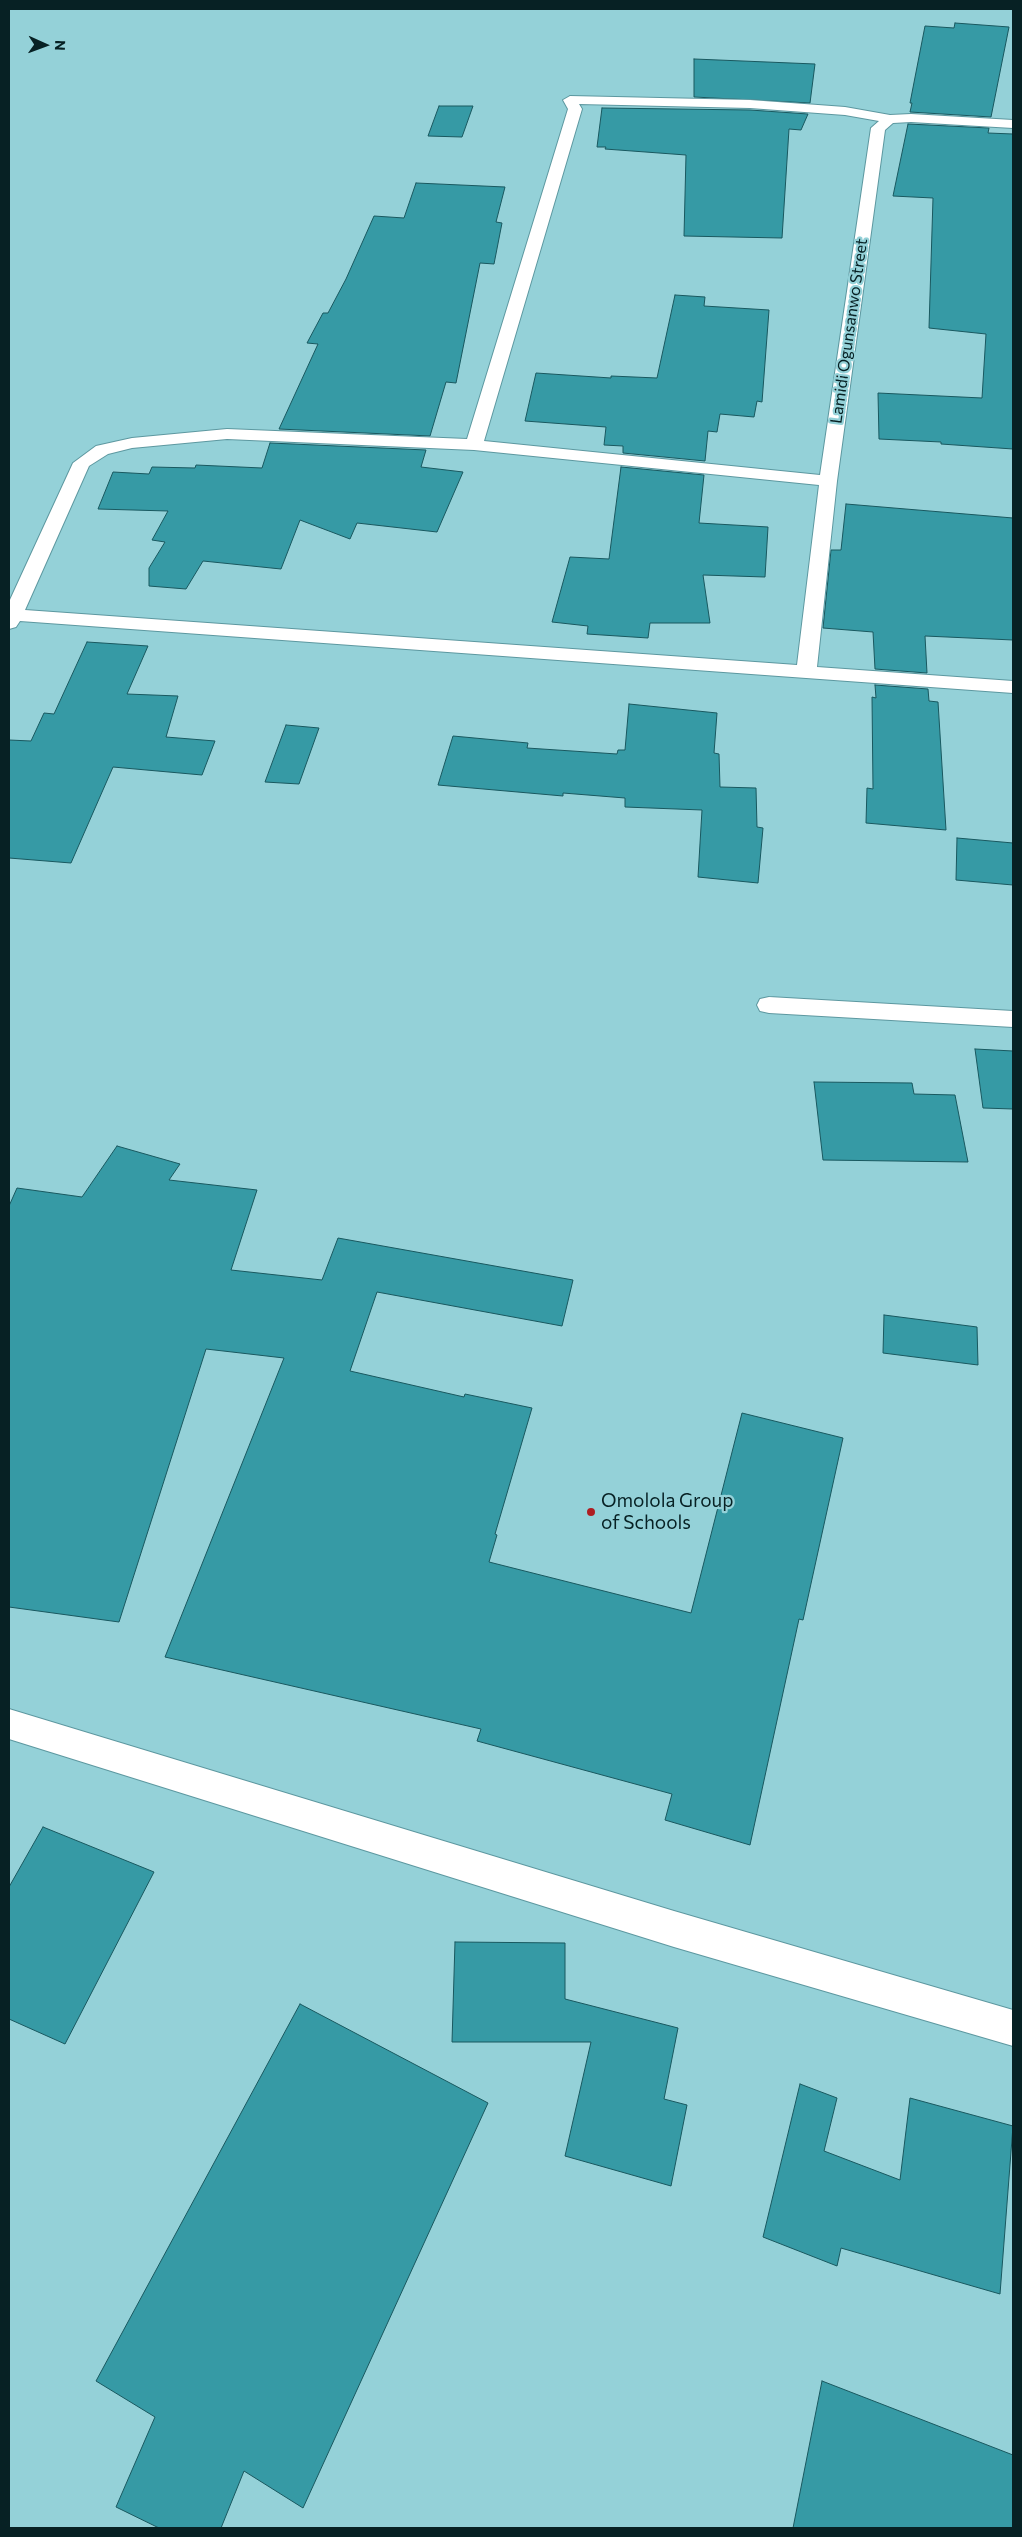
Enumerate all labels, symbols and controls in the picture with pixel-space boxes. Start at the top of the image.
north arrow [20,20,70,70]
text: N [52,40,69,51]
street label: Lamidi Ogunsanwo Street [826,237,872,425]
place label: Omolola Group of Schools [601,1490,733,1534]
marker: Omolola Group of Schools [585,1506,597,1518]

